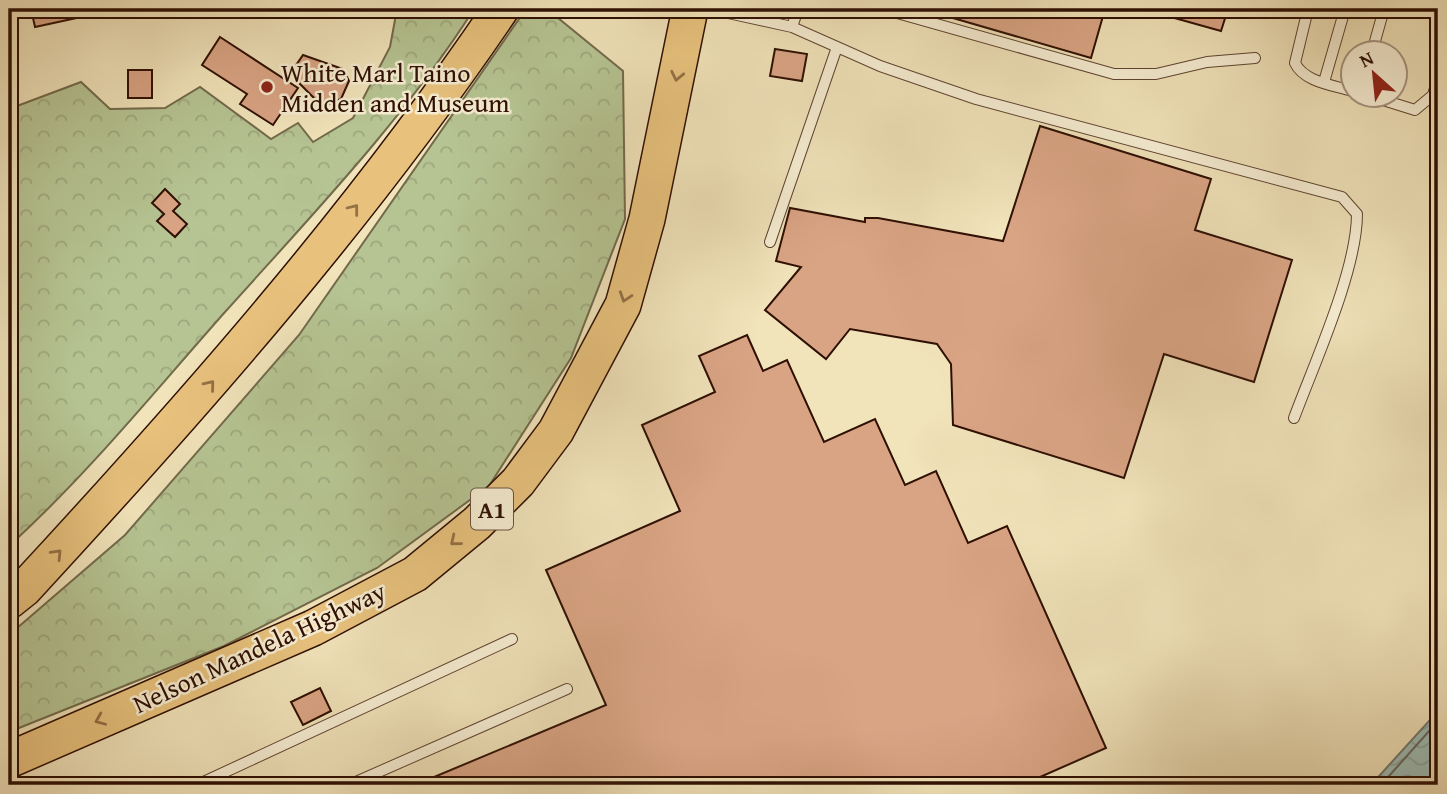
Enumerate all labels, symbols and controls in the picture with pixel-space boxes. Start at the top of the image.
north arrow [1338,38,1408,108]
text: N [1354,43,1379,74]
place label: White Marl Taino Midden and Museum [281,53,510,122]
one-way arrow [670,70,685,82]
marker: White Marl Taino Midden and Museum [259,79,275,95]
one-way arrow [345,204,358,216]
one-way arrow [618,291,633,303]
one-way arrow [202,380,214,393]
road number: A1 [471,488,513,530]
one-way arrow [451,533,464,545]
one-way arrow [49,549,62,562]
street label: Nelson Mandela Highway [126,571,392,723]
one-way arrow [95,712,108,726]

